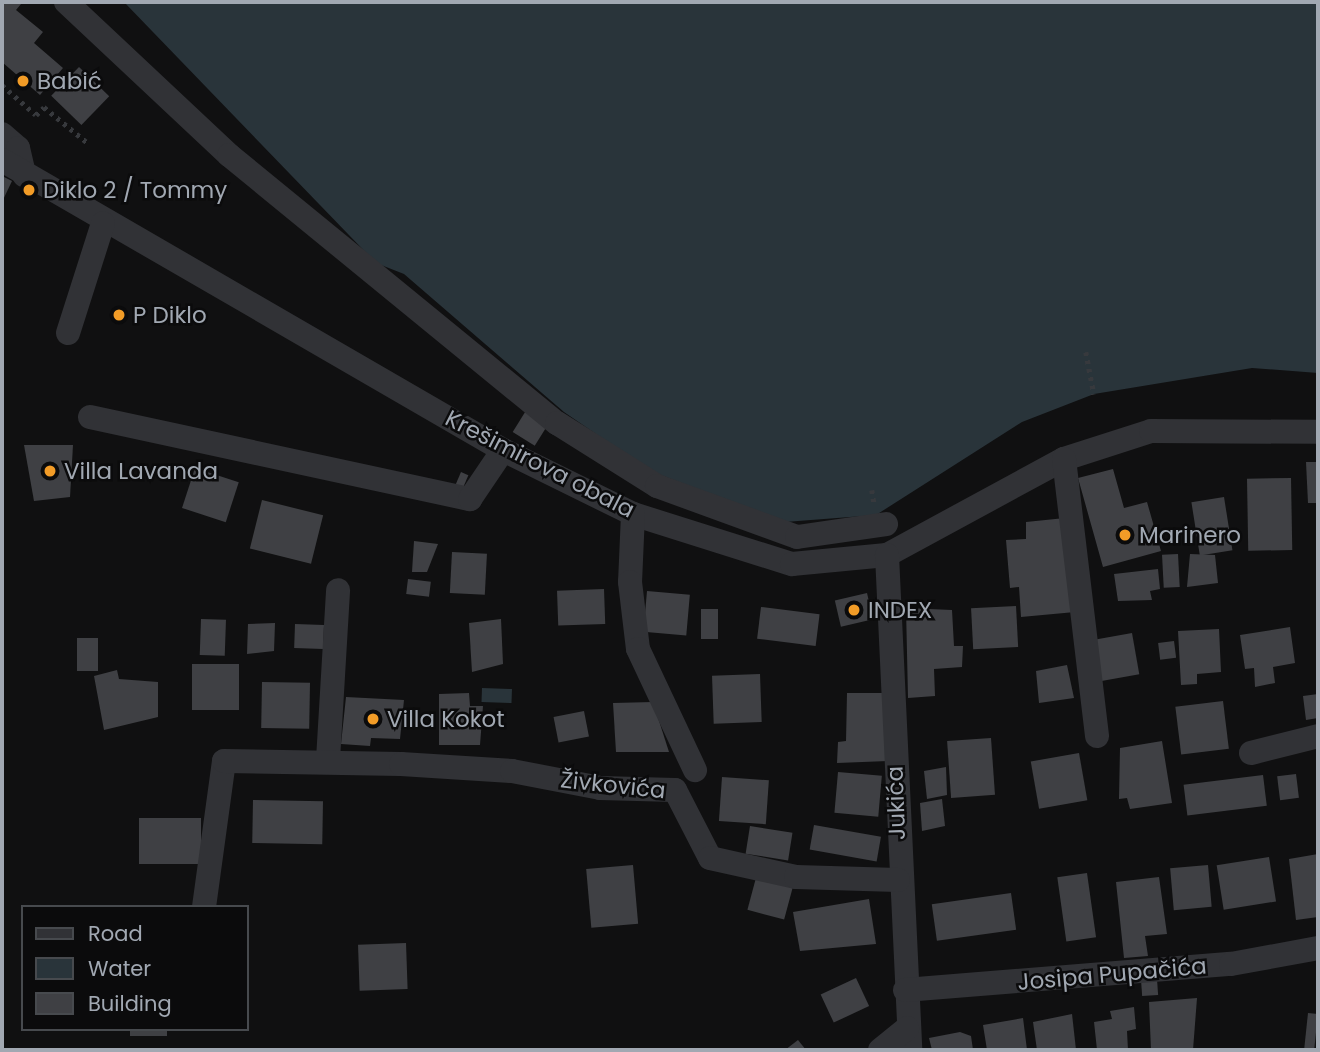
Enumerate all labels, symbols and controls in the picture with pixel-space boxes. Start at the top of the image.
place label: Babić [37,67,102,95]
marker: Babić [15,73,31,89]
place label: Diklo 2 / Tommy [43,176,227,204]
marker: Diklo 2 / Tommy [21,182,37,198]
place label: P Diklo [133,301,207,329]
marker: P Diklo [111,307,127,323]
street label: Krešimirova obala [441,404,639,524]
place label: Villa Lavanda [64,457,218,485]
marker: Villa Lavanda [42,463,58,479]
place label: Marinero [1139,521,1241,549]
marker: Marinero [1117,527,1133,543]
place label: INDEX [868,596,932,624]
marker: INDEX [846,602,862,618]
place label: Villa Kokot [387,705,505,733]
marker: Villa Kokot [365,711,381,727]
street label: Živkovića [559,766,667,804]
street label: Jukića [881,766,911,840]
legend [21,905,248,1031]
text: Road [88,919,143,948]
street label: Josipa Pupačića [1016,952,1208,996]
text: Water [88,954,151,983]
text: Building [88,989,172,1018]

